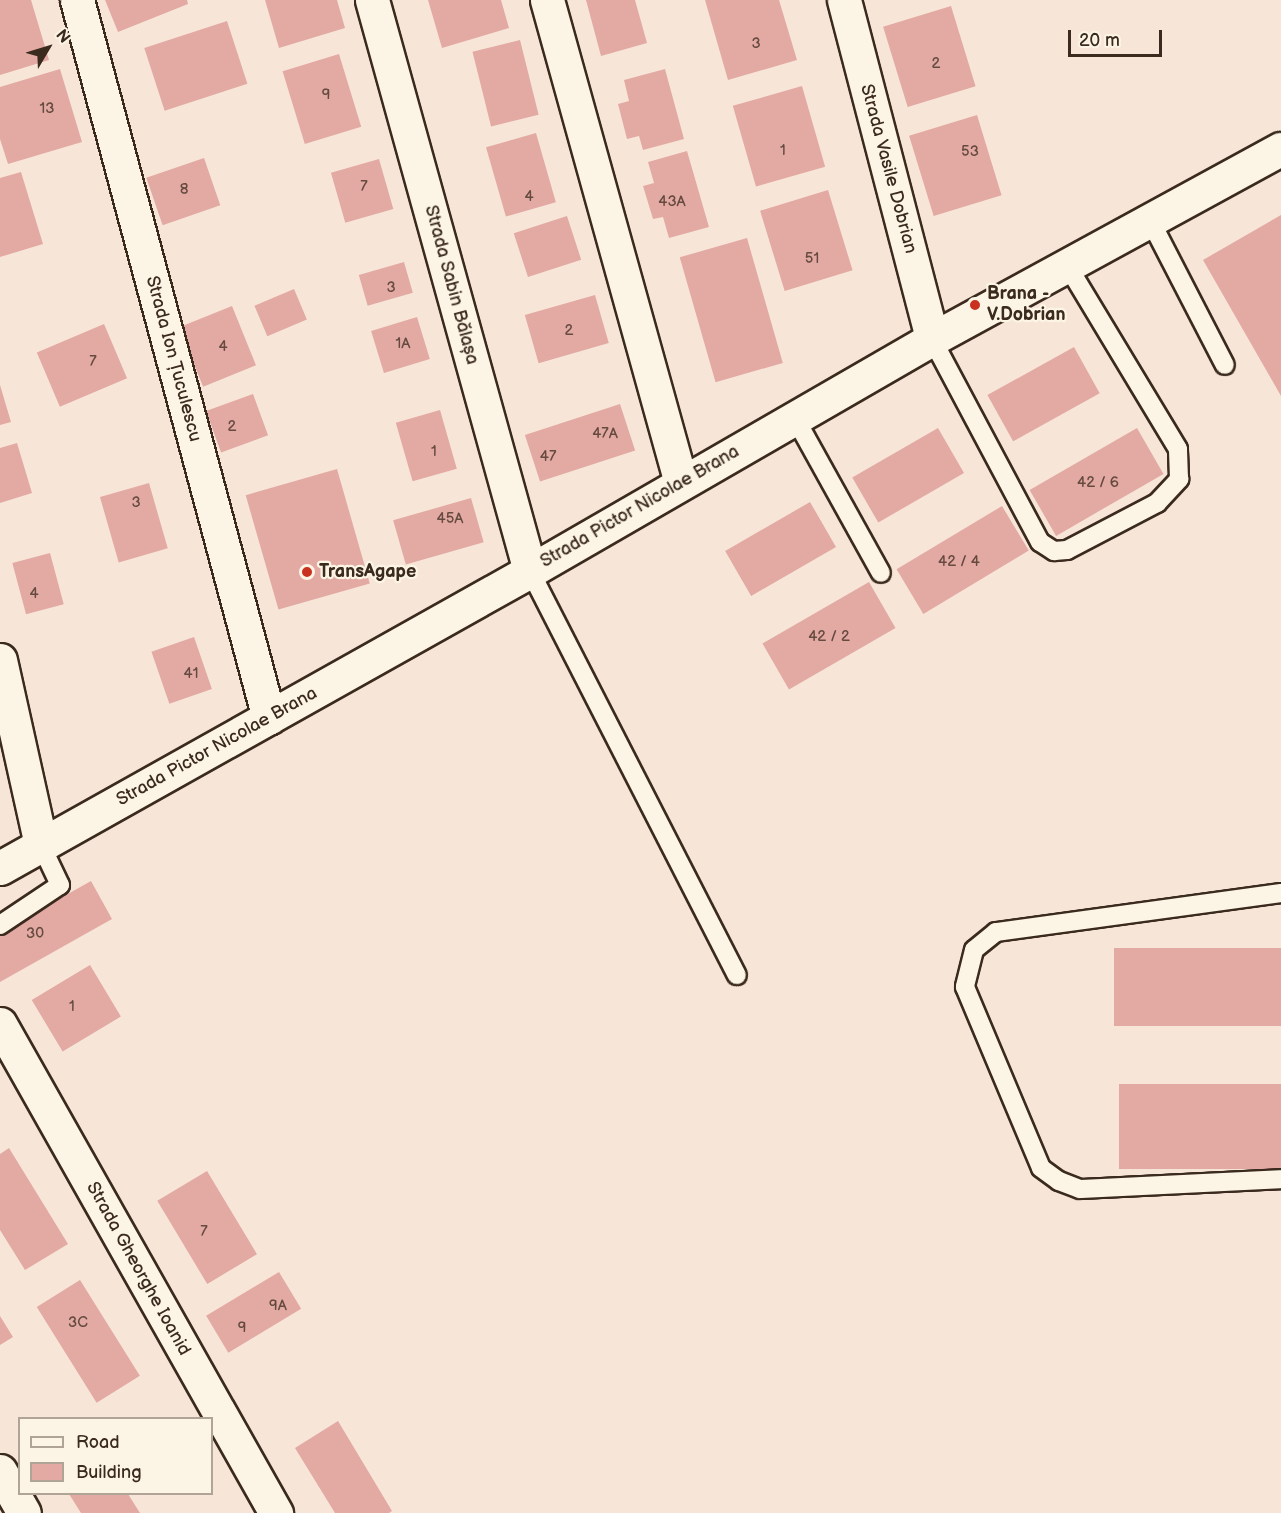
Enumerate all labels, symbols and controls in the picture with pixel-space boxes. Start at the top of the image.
north arrow [18,18,78,78]
scale bar [1071,18,1166,56]
text: N [51,26,74,47]
text: 20 m [1079,30,1120,51]
house number: 3 [751,35,761,53]
house number: 2 [932,55,940,73]
street label: Strada Vasile Dobrian [855,82,921,256]
house number: 9 [322,86,330,104]
house number: 13 [39,100,55,118]
house number: 1 [780,142,786,160]
house number: 53 [961,143,979,161]
house number: 7 [360,178,368,196]
house number: 8 [180,181,188,199]
house number: 4 [524,188,534,206]
house number: 43A [658,193,686,211]
street label: Strada Sabin Bălașa [419,203,483,367]
house number: 51 [805,250,819,268]
street label: Strada Ion Țuculescu [140,274,206,444]
house number: 3 [386,279,396,297]
place label: Brana - V.Dobrian [987,284,1065,326]
marker: Brana - V.Dobrian [968,298,982,312]
house number: 2 [565,322,573,340]
house number: 1A [396,335,410,353]
house number: 4 [218,338,228,356]
house number: 7 [89,353,97,371]
house number: 2 [228,418,236,436]
house number: 47A [592,425,618,443]
street label: Strada Pictor Nicolae Brana [537,441,743,573]
house number: 1 [431,443,437,461]
house number: 47 [540,448,556,466]
house number: 42 / 6 [1077,474,1119,492]
house number: 3 [131,494,141,512]
house number: 45A [437,510,463,528]
house number: 42 / 4 [938,553,980,571]
place label: TransAgape [319,561,416,583]
marker: TransAgape [300,565,314,579]
house number: 4 [29,585,39,603]
house number: 42 / 2 [808,628,850,646]
house number: 41 [184,665,198,683]
street label: Strada Pictor Nicolae Brana [113,683,321,811]
house number: 30 [26,925,44,943]
house number: 1 [69,998,75,1016]
street label: Strada Gheorghe Ioanid [81,1178,195,1360]
house number: 7 [200,1223,208,1241]
house number: 9A [269,1297,287,1315]
house number: 3C [68,1314,88,1332]
house number: 9 [238,1319,246,1337]
legend [18,1417,213,1495]
text: Road [76,1432,120,1453]
text: Building [76,1462,142,1483]

